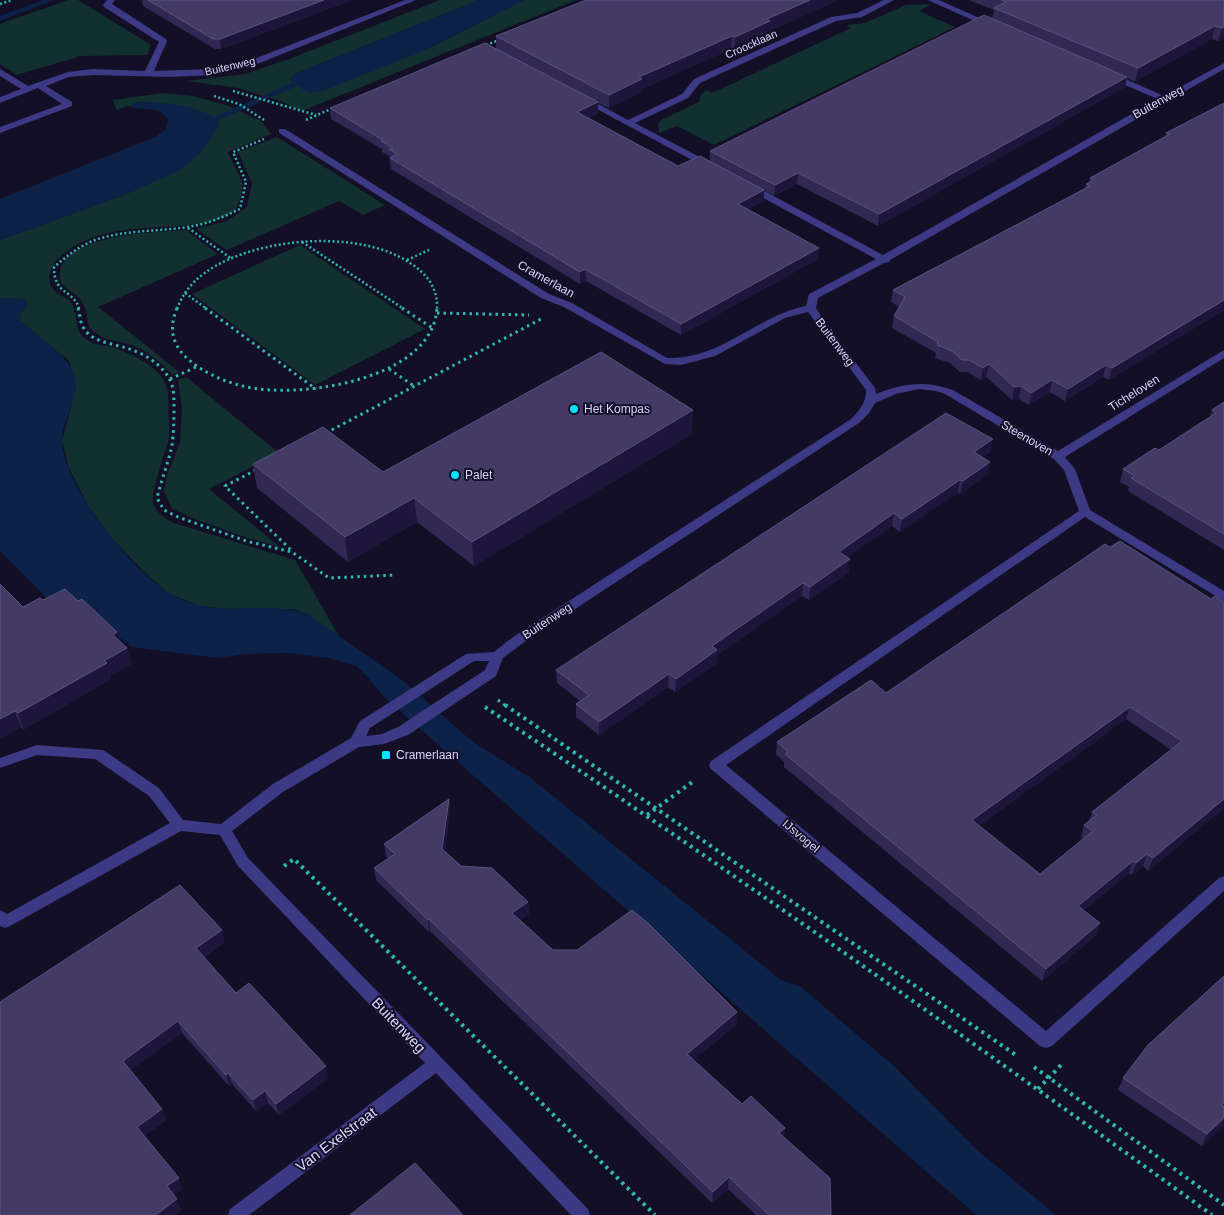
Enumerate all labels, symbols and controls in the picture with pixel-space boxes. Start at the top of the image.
street label: Croocklaan [723,27,779,61]
street label: Buitenweg [204,54,256,78]
street label: Buitenweg [1130,82,1186,122]
street label: Cramerlaan [515,258,577,300]
street label: Buitenweg [813,315,857,369]
street label: Ticheloven [1106,372,1162,414]
place label: Het Kompas [584,402,650,416]
marker: Het Kompas [568,403,580,415]
street label: Steenoven [999,418,1055,458]
place label: Palet [465,468,493,482]
marker: Palet [449,469,461,481]
street label: Buitenweg [520,600,574,642]
place label: Cramerlaan [396,748,459,762]
marker: Cramerlaan [380,749,392,761]
street label: IJsvogel [780,816,822,856]
street label: Buitenweg [369,994,429,1056]
street label: Van Exelstraat [292,1103,380,1175]

